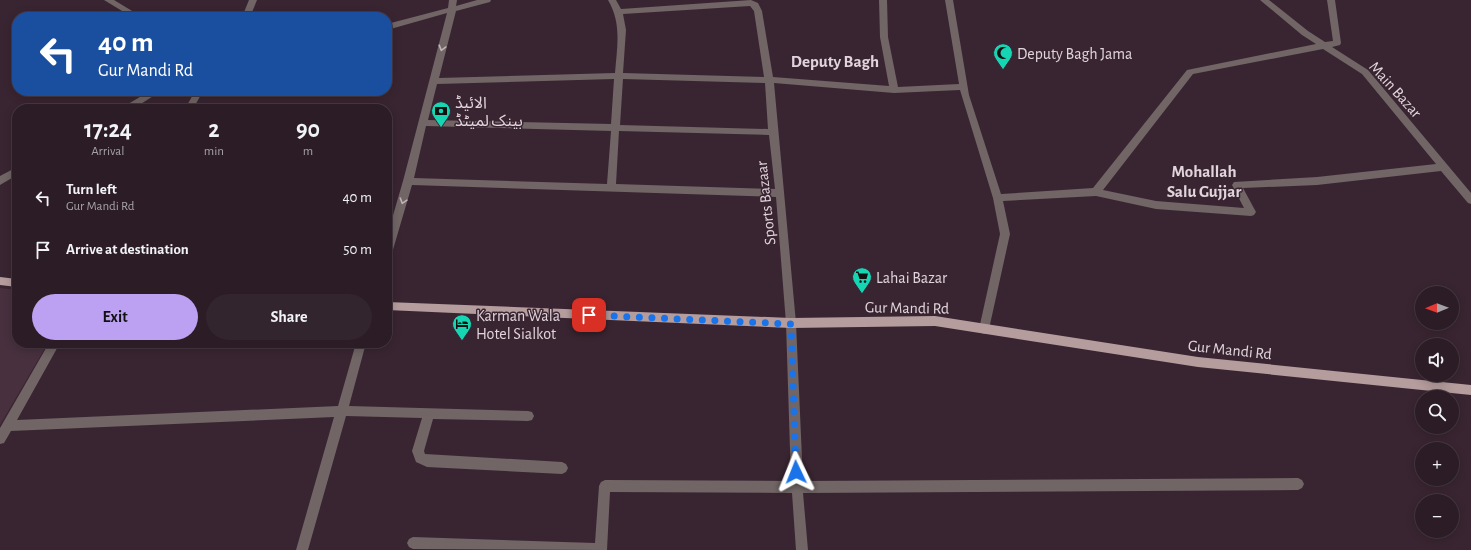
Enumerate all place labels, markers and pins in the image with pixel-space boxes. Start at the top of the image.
mosque icon: Deputy Bagh Jama [992,42,1014,70]
place label: Deputy Bagh Jama [1017,46,1132,63]
place label: الائیڈ بینک لمیٹڈ [455,94,523,129]
bank icon: الائیڈ بینک لمیٹڈ [430,100,452,128]
supermarket icon: Lahai Bazar [851,266,873,294]
place label: Lahai Bazar [876,270,948,286]
pin [572,298,606,332]
place label: Karman Wala Hotel Sialkot [476,308,560,342]
hotel icon: Karman Wala Hotel Sialkot [451,313,473,341]

